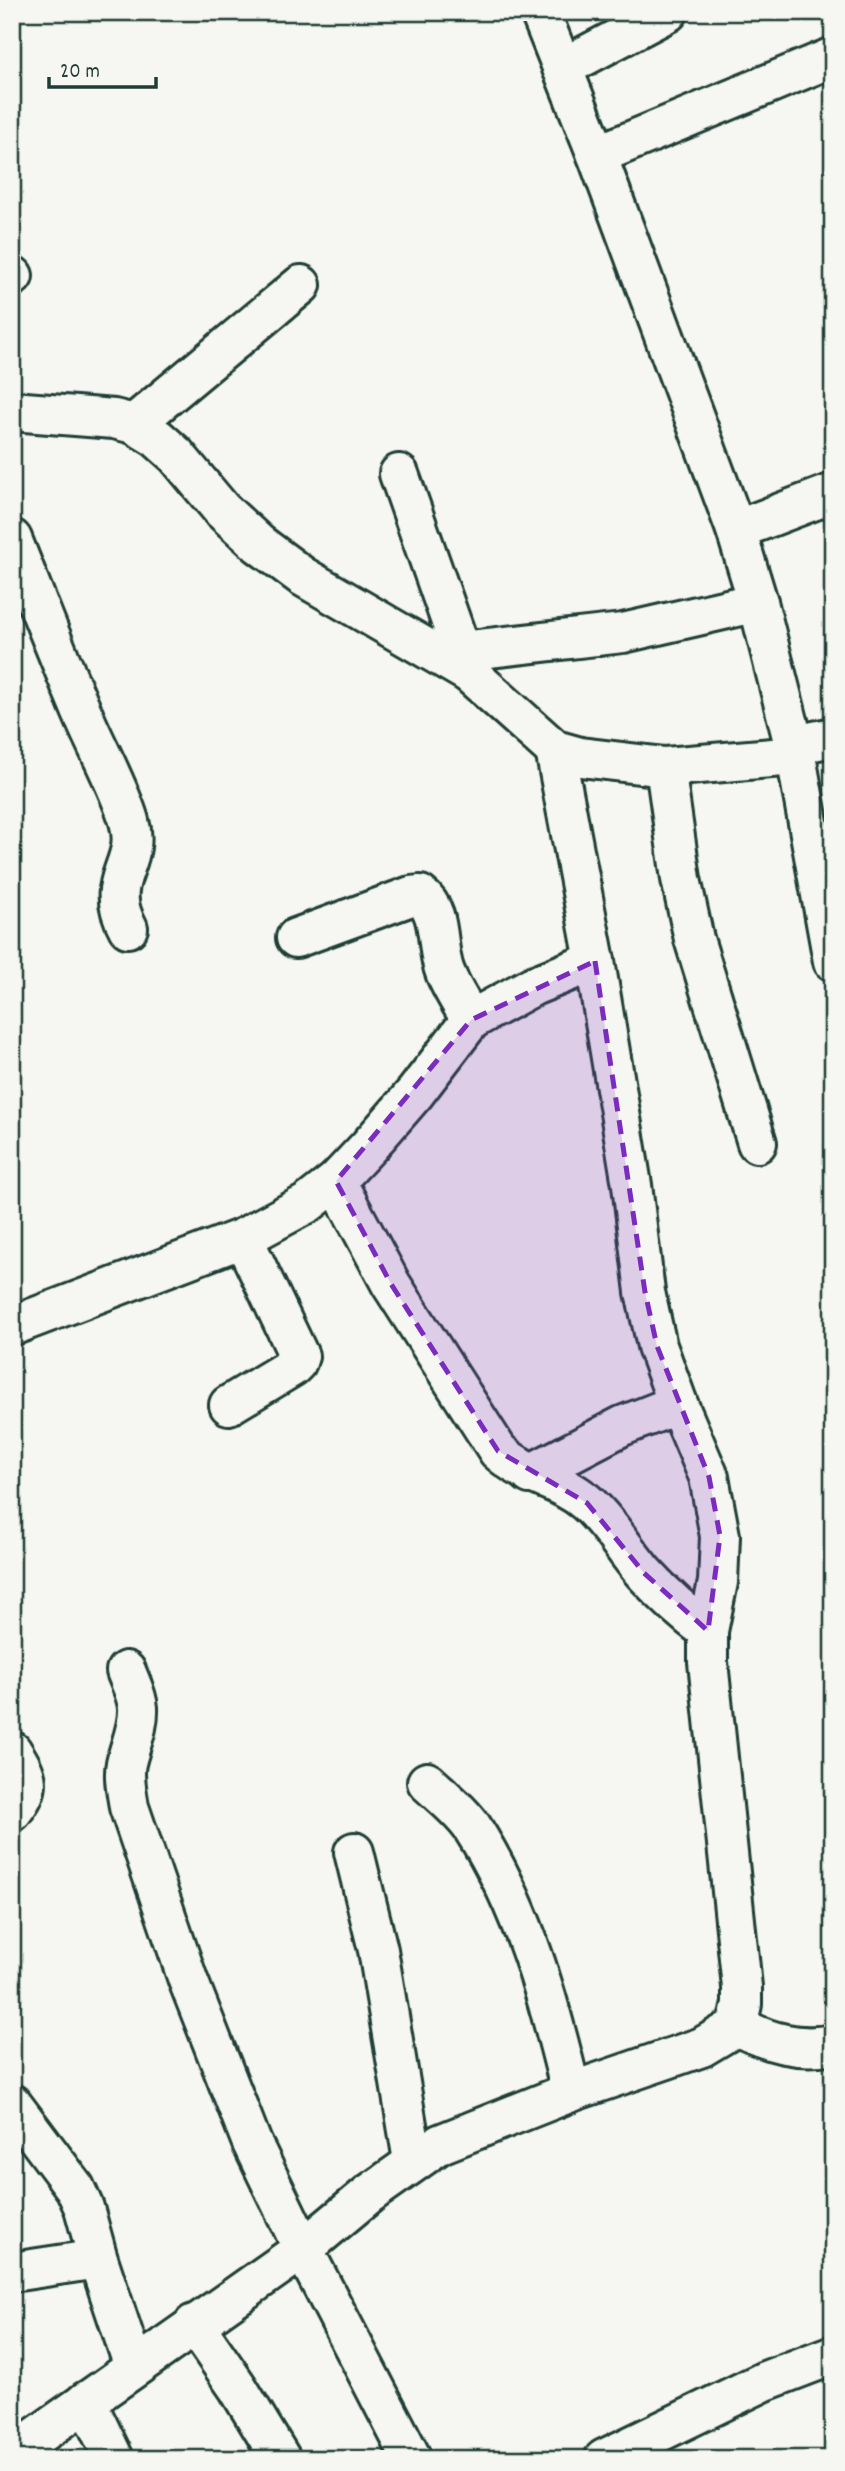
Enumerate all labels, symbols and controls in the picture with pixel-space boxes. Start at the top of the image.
scale bar [49,46,156,90]
text: 20 m [60,58,100,88]

